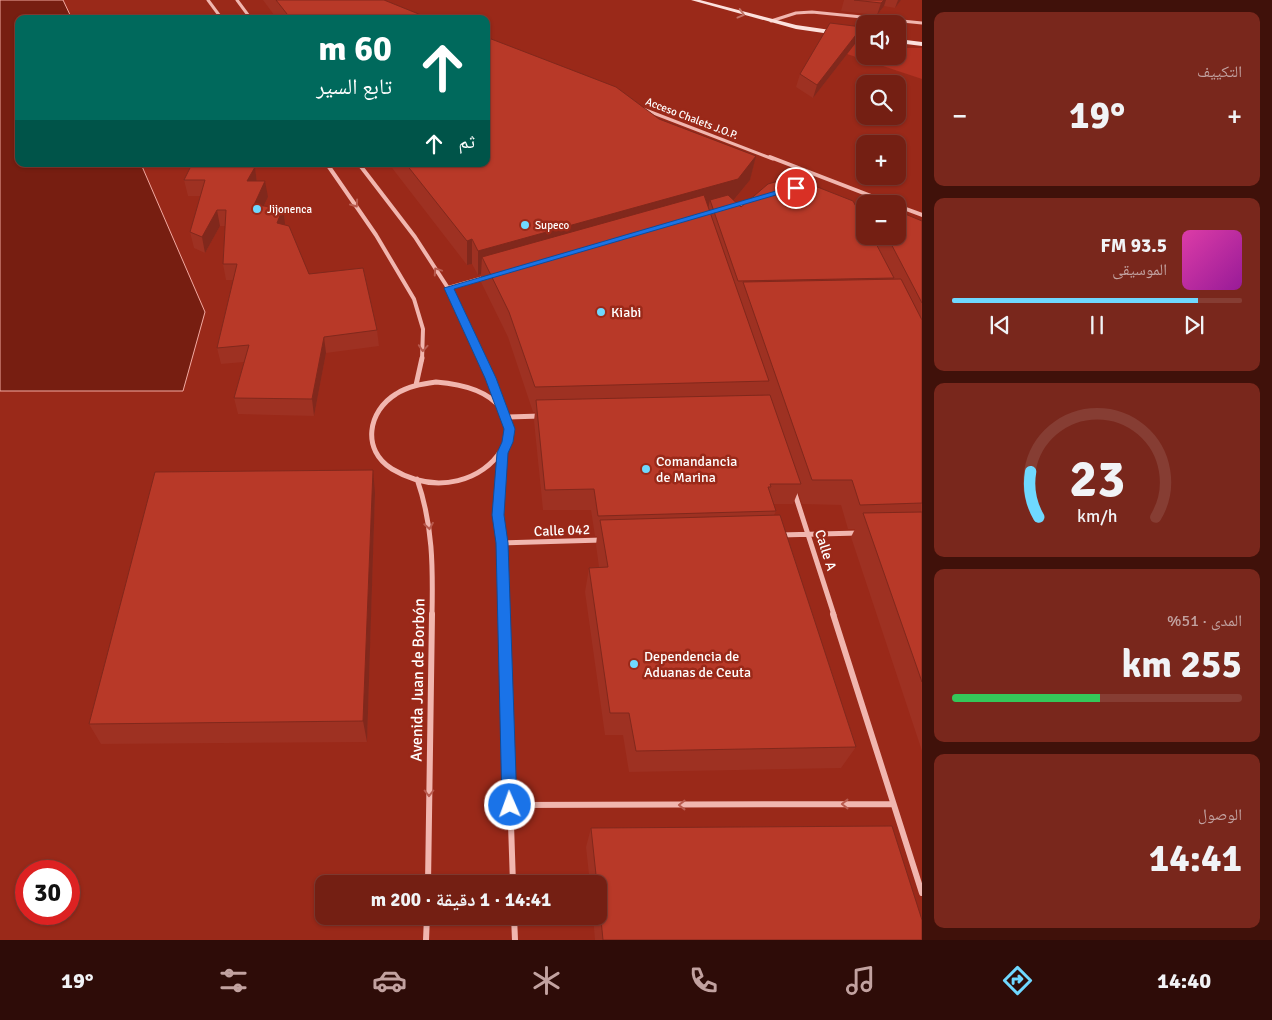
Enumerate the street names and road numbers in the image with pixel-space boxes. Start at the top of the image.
street label: Acceso Chalets J.O.P. [644,95,740,142]
street label: Calle 042 [534,521,590,540]
street label: Calle A [811,528,840,573]
street label: Avenida Juan de Borbón [407,598,429,762]

